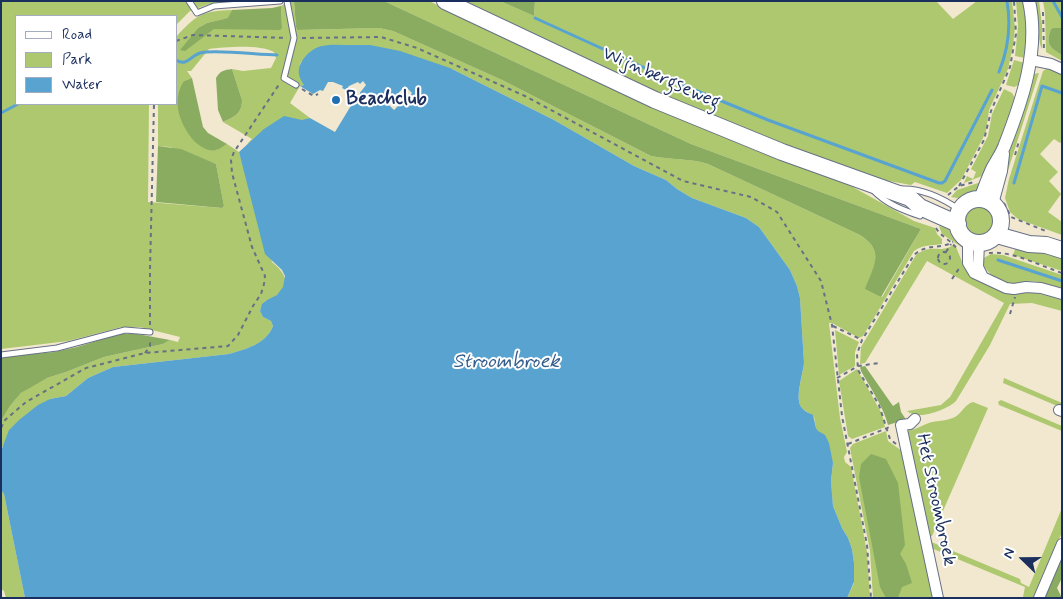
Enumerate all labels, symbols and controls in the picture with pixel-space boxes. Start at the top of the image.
legend [15,15,178,105]
text: Road [62,25,92,45]
street label: Wijnbergseweg [599,43,723,115]
text: Park [62,50,92,70]
text: Water [62,75,102,95]
place label: Beachclub [346,89,427,111]
marker: Beachclub [330,94,342,106]
water label: Stroombroek [453,351,559,375]
street label: Het Stroombroek [910,432,960,568]
north arrow [998,534,1048,584]
text: N [999,546,1019,561]

